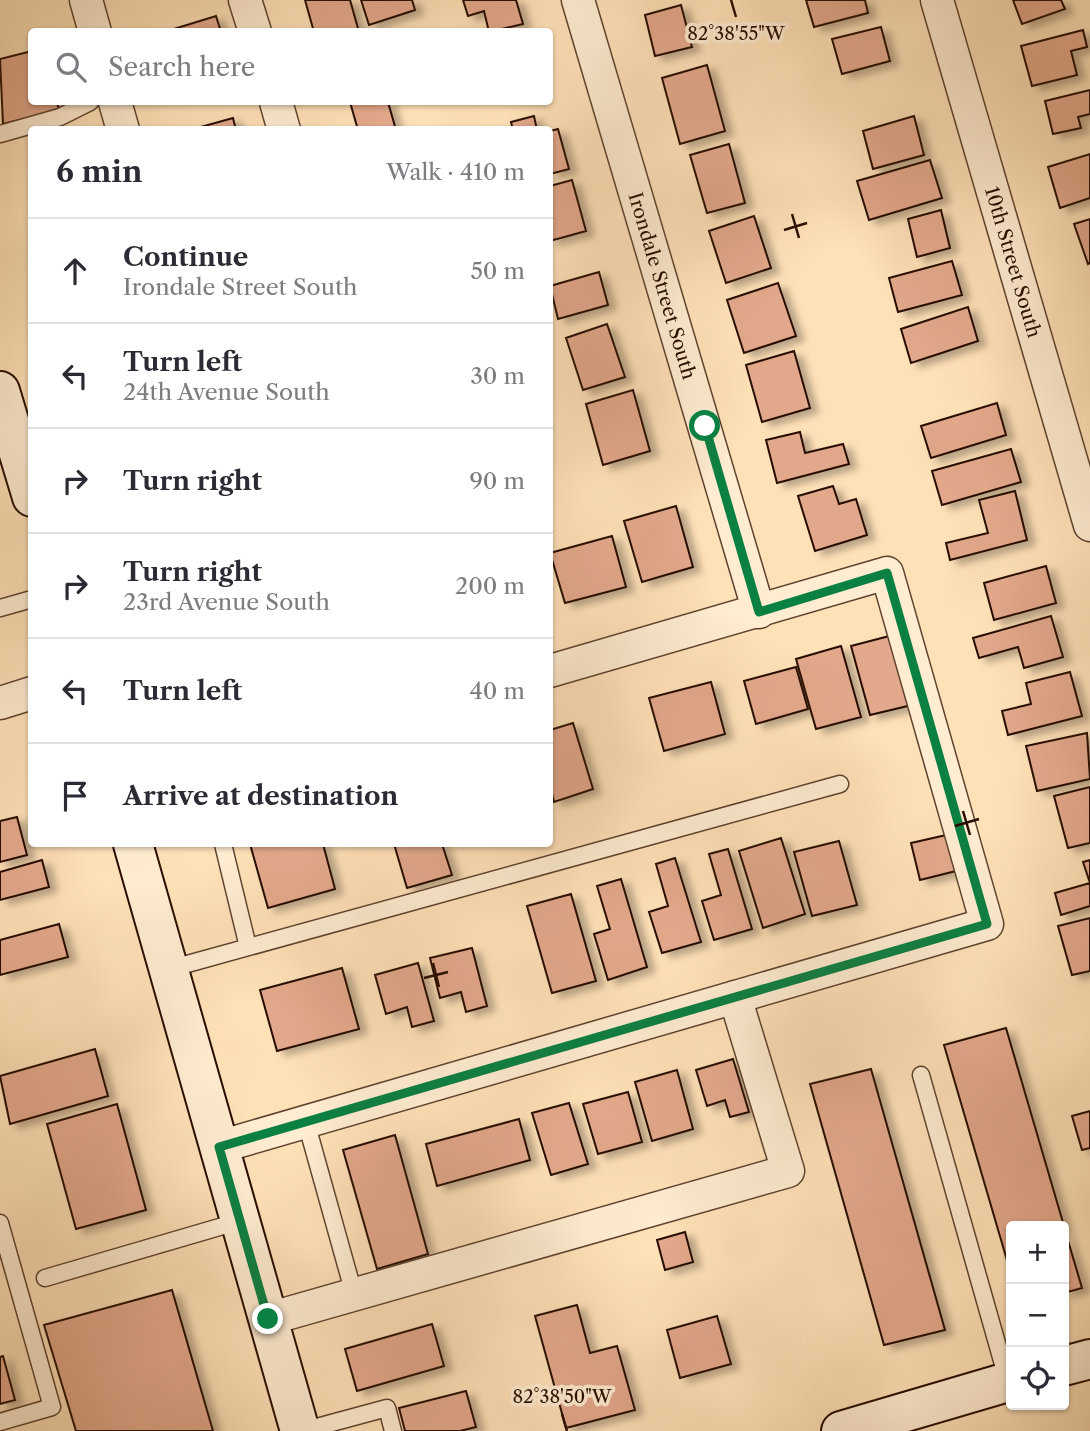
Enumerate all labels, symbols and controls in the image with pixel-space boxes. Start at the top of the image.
text: 82°38'55"W [687,23,786,45]
search box [28,28,553,105]
icon: search [52,48,90,86]
text: Search here [108,51,255,83]
text: 6 min [56,153,143,190]
text: Walk · 410 m [386,158,525,186]
street label: 10th Street South [980,184,1046,340]
street label: Irondale Street South [624,190,701,382]
text: Continue [123,241,248,273]
icon: ahead [56,252,94,290]
text: 50 m [470,257,525,285]
text: Irondale Street South [123,273,357,301]
text: Turn left [123,346,242,378]
icon: left [56,357,94,395]
text: 30 m [470,362,525,390]
text: 24th Avenue South [123,378,330,406]
route start [689,410,720,441]
icon: right [56,462,94,500]
text: Turn right [123,465,262,497]
text: 90 m [469,467,525,495]
text: Turn right [123,556,262,588]
icon: right [56,567,94,605]
text: 200 m [455,572,525,600]
text: 23rd Avenue South [123,588,330,616]
icon: left [56,672,94,710]
text: Turn left [123,675,242,707]
text: 40 m [470,677,525,705]
icon: arrive [56,777,94,815]
text: Arrive at destination [123,780,398,812]
map controls [1006,1221,1069,1410]
button: + [1006,1221,1069,1284]
button: − [1006,1284,1069,1347]
route end [252,1303,283,1334]
button: locate [1006,1347,1069,1410]
text: 82°38'50"W [513,1386,613,1408]

